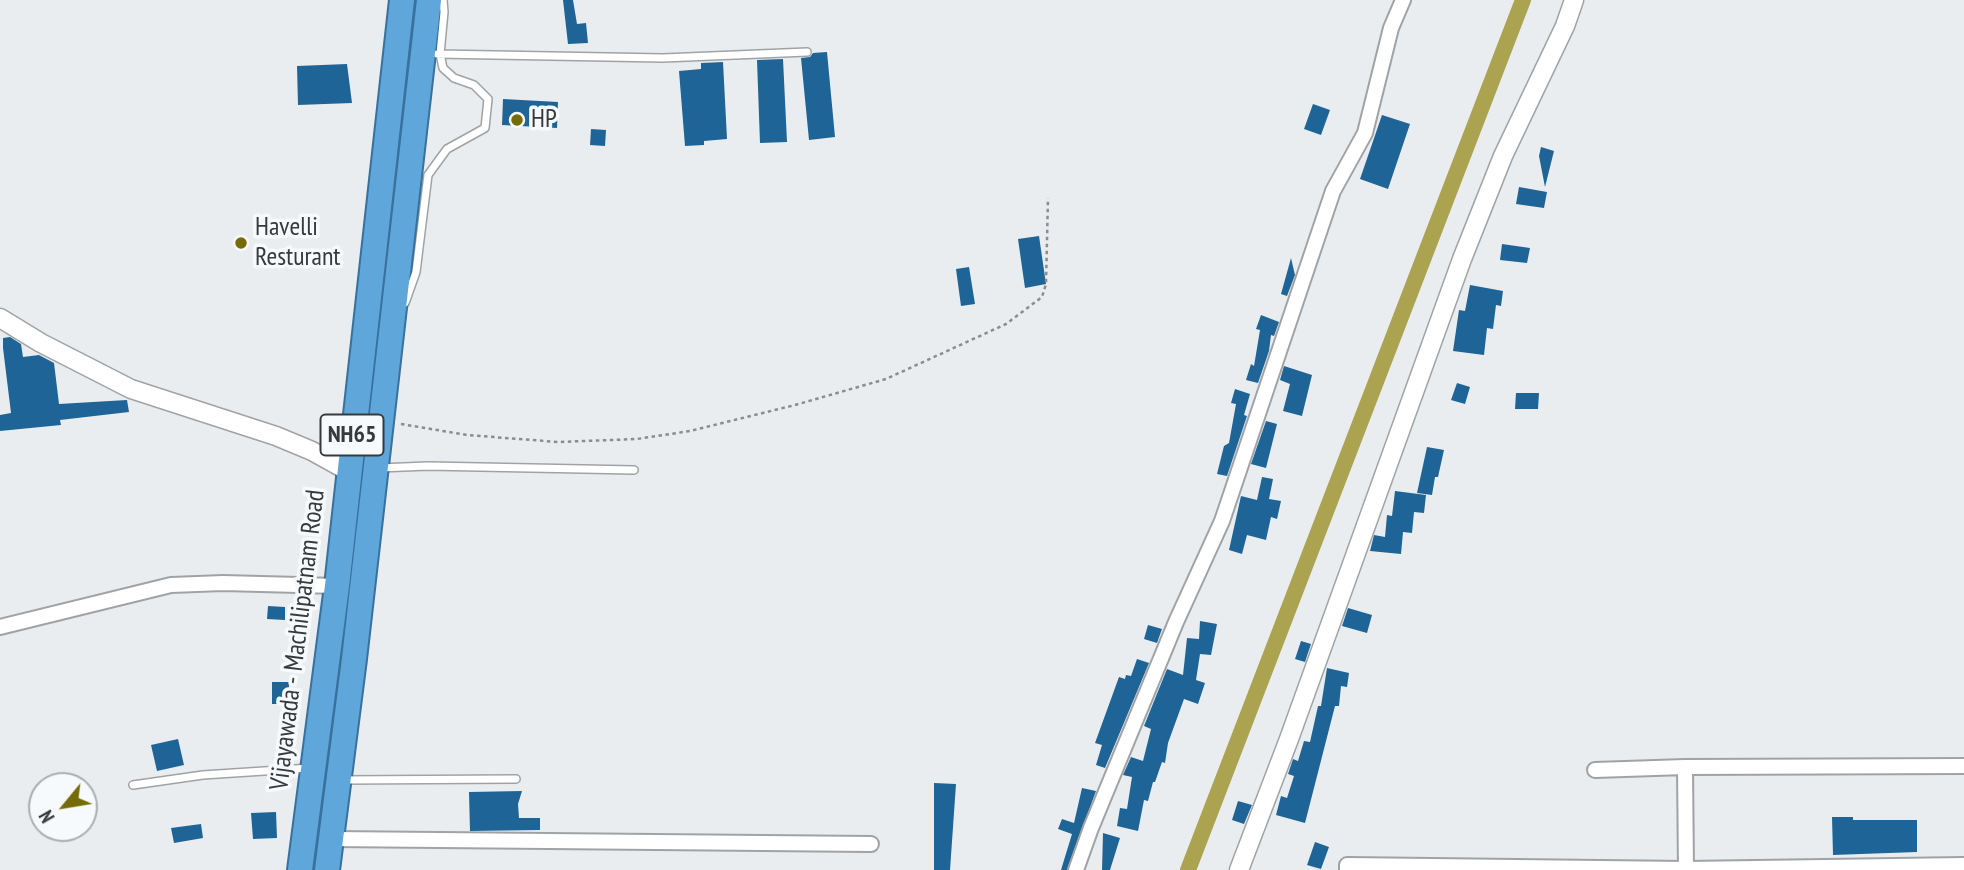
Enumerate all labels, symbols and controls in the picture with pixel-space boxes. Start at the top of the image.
place label: HP [531,104,557,136]
marker: HP [509,112,525,128]
place label: Havelli Resturant [255,212,341,274]
marker: Havelli Resturant [233,235,249,251]
road number: NH65 [320,414,384,456]
street label: Vijayawada - Machilipatnam Road [264,488,332,792]
north arrow [28,772,98,842]
text: N [34,806,60,827]

